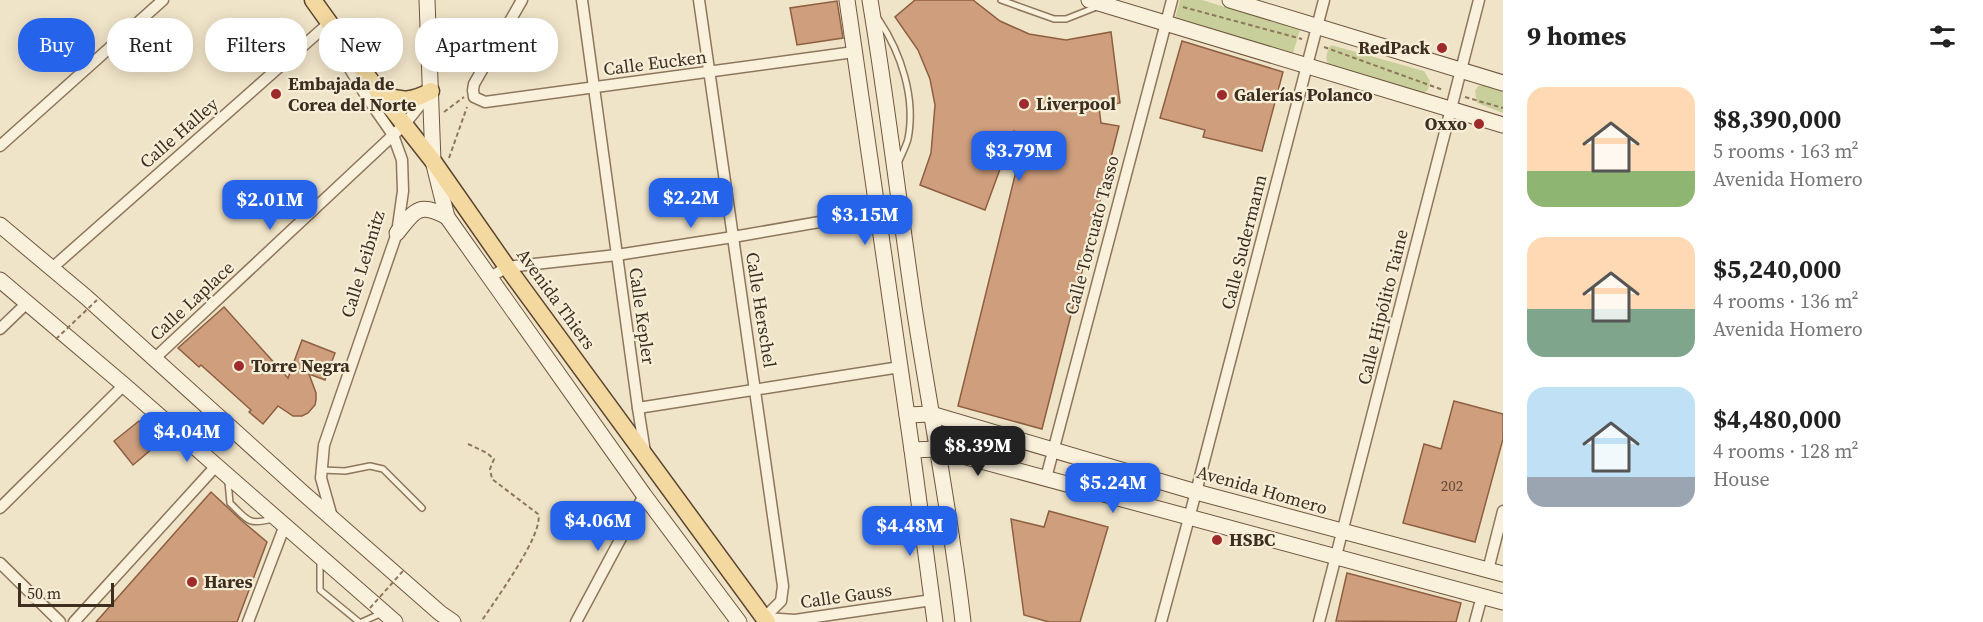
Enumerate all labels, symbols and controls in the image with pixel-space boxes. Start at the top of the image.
chip: Buy [18,18,95,72]
chip: Rent [107,18,193,72]
chip: Filters [205,18,307,72]
chip: New [319,18,403,72]
chip: Apartment [415,18,558,72]
text: 9 homes [1527,18,1626,54]
icon: filters [1926,20,1959,53]
place label: RedPack [1358,35,1430,60]
marker: RedPack [1435,41,1449,55]
street label: Calle Eucken [602,44,708,81]
place label: Embajada de Corea del Norte [288,71,416,117]
place label: Galerías Polanco [1234,82,1373,107]
marker: Embajada de Corea del Norte [269,87,283,101]
marker: Galerías Polanco [1215,88,1229,102]
street label: Calle Halley [134,91,224,174]
place label: Liverpool [1036,91,1116,116]
marker: Liverpool [1017,97,1031,111]
text: $8,390,000 [1713,101,1841,137]
place label: Oxxo [1425,111,1467,136]
icon: home [1575,111,1647,183]
marker: Oxxo [1472,117,1486,131]
pin: $3.79M [970,131,1068,182]
text: $3.79M [985,136,1053,164]
text: 5 rooms · 163 m² [1713,137,1859,165]
street label: Calle Torcuato Tasso [1058,152,1125,317]
text: Avenida Homero [1713,165,1863,193]
street label: Calle Sudermann [1215,172,1272,312]
pin: $2.2M [649,178,733,229]
pin: $2.01M [221,180,319,231]
text: $2.2M [663,183,719,211]
text: $2.01M [236,185,304,213]
pin: $3.15M [816,195,914,246]
text: $3.15M [831,200,899,228]
street label: Calle Leibnitz [334,207,391,320]
street label: Calle Hipólito Taine [1351,227,1414,387]
street label: Avenida Thiers [511,243,602,355]
street label: Calle Herschel [740,250,783,369]
text: $5,240,000 [1713,251,1841,287]
street label: Calle Laplace [144,255,239,346]
icon: home [1575,261,1647,333]
street label: Calle Kepler [623,266,662,366]
text: 4 rooms · 136 m² [1713,287,1859,315]
text: Avenida Homero [1713,315,1863,343]
place label: Torre Negra [251,353,350,378]
marker: Torre Negra [232,359,246,373]
text: $4,480,000 [1713,401,1841,437]
icon: home [1575,411,1647,483]
pin: $4.04M [138,412,236,463]
text: $4.04M [153,417,221,445]
pin: $8.39M [929,426,1027,477]
text: $8.39M [944,431,1012,459]
text: 4 rooms · 128 m² [1713,437,1859,465]
street label: Avenida Homero [1194,459,1331,520]
pin: $5.24M [1064,463,1162,514]
text: House [1713,465,1770,493]
text: $5.24M [1079,468,1147,496]
house number: 202 [1441,475,1463,496]
pin: $4.06M [549,501,647,552]
text: $4.06M [564,506,632,534]
pin: $4.48M [861,506,959,557]
text: $4.48M [876,511,944,539]
place label: HSBC [1229,527,1275,552]
marker: HSBC [1210,533,1224,547]
place label: Hares [204,569,253,594]
marker: Hares [185,575,199,589]
street label: Calle Gauss [799,577,893,614]
scale bar [18,580,114,608]
text: 50 m [27,582,61,604]

